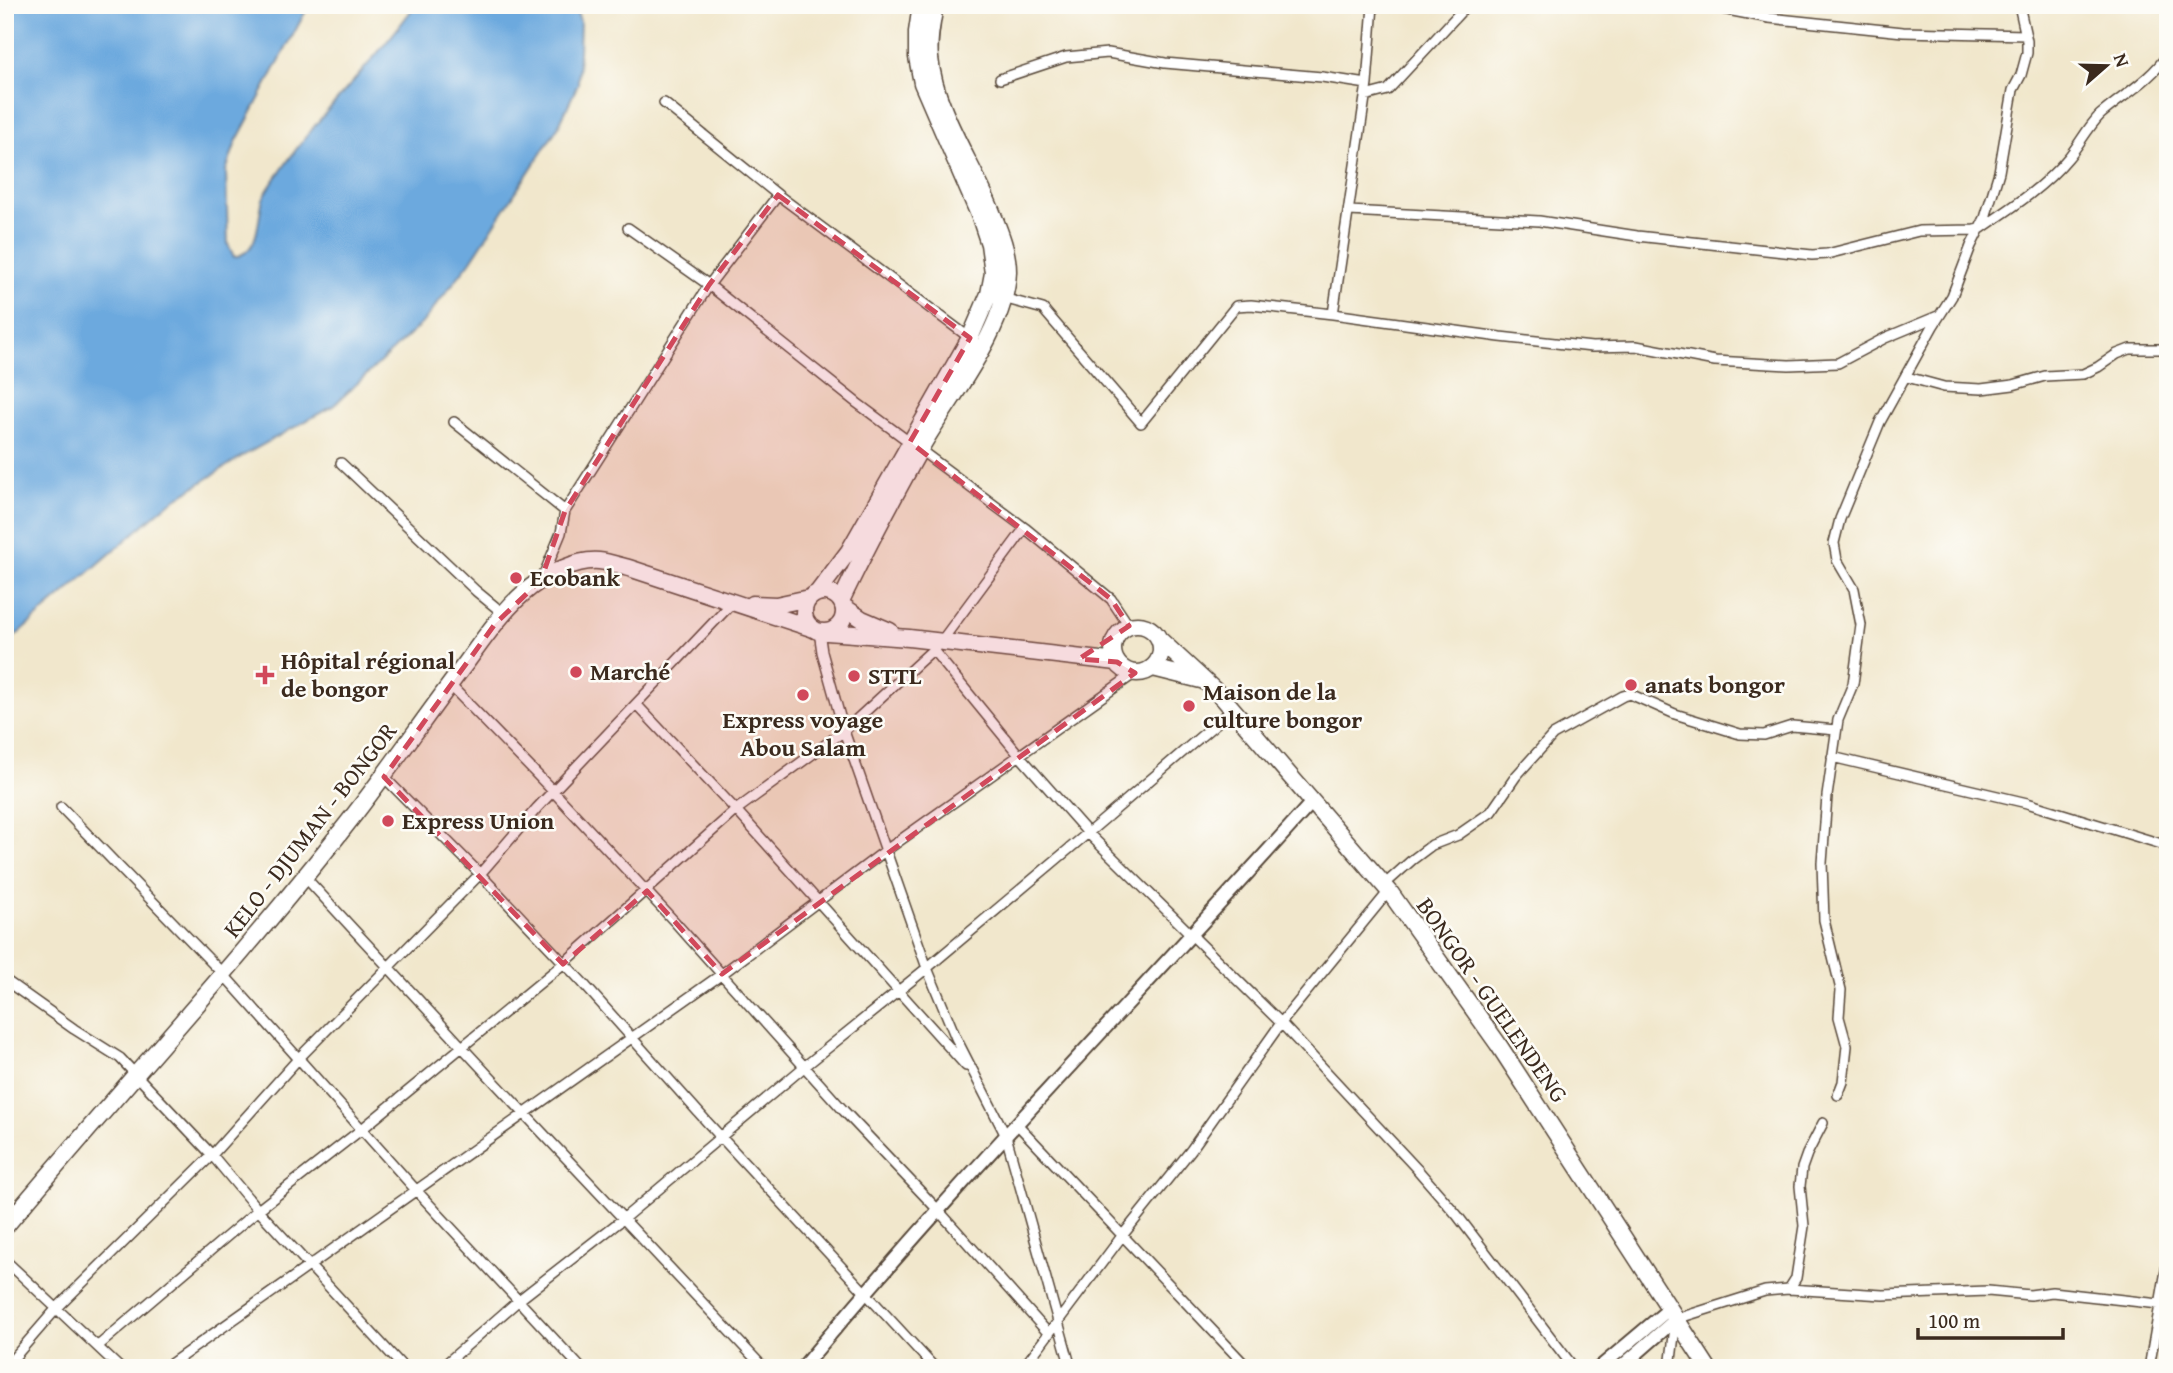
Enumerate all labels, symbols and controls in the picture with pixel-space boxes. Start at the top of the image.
north arrow [2072,32,2142,102]
text: N [2107,49,2137,71]
place label: Ecobank [530,560,620,595]
marker: Ecobank [508,570,524,586]
place label: Hôpital régional de bongor [281,643,456,706]
place label: Marché [590,654,670,689]
place label: STTL [868,658,922,693]
marker: Marché [568,664,584,680]
marker: Hôpital régional de bongor [255,665,275,685]
place label: anats bongor [1645,667,1785,702]
marker: STTL [846,668,862,684]
place label: Maison de la culture bongor [1203,674,1362,737]
marker: anats bongor [1623,677,1639,693]
marker: Express voyage Abou Salam [795,687,811,703]
marker: Maison de la culture bongor [1181,698,1197,714]
place label: Express voyage Abou Salam [723,702,884,765]
street label: KELO - DJUMAN - BONGOR [214,715,405,945]
place label: Express Union [402,803,554,838]
marker: Express Union [380,813,396,829]
street label: BONGOR - GUELENDENG [1408,890,1577,1109]
scale bar [1918,1296,2063,1340]
text: 100 m [1928,1305,1980,1336]

